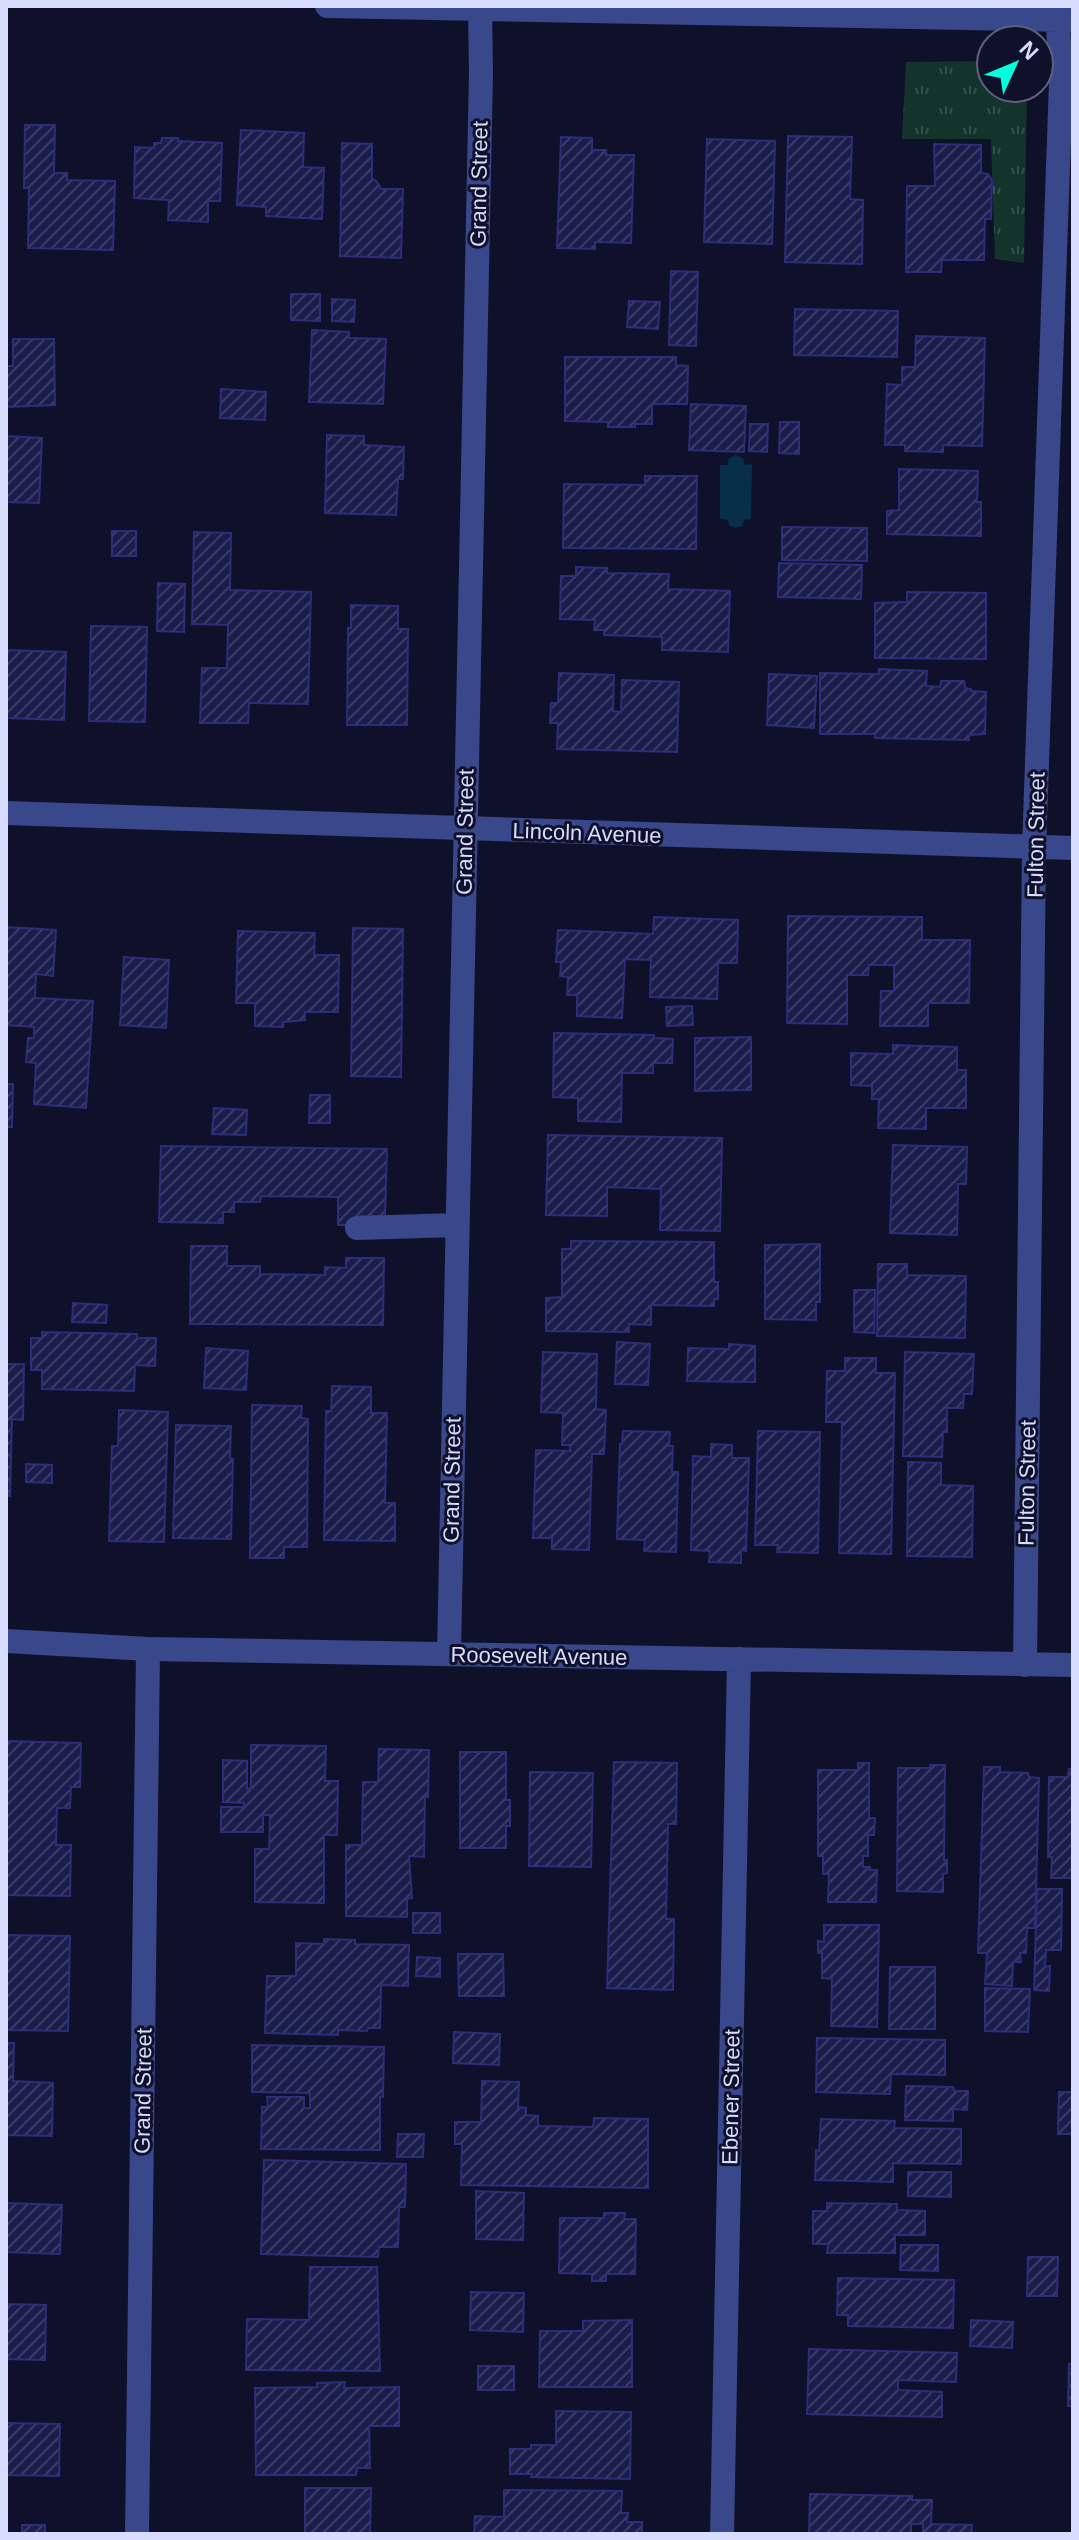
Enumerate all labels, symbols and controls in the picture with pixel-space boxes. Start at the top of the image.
north arrow [975,24,1055,104]
text: N [1015,36,1044,65]
street label: Grand Street [465,121,493,247]
street label: Grand Street [451,769,479,895]
street label: Fulton Street [1022,772,1050,898]
street label: Lincoln Avenue [512,818,662,848]
street label: Grand Street [438,1417,466,1543]
street label: Fulton Street [1013,1420,1041,1546]
street label: Roosevelt Avenue [450,1642,628,1670]
street label: Grand Street [129,2028,157,2154]
street label: Ebener Street [717,2029,745,2165]

